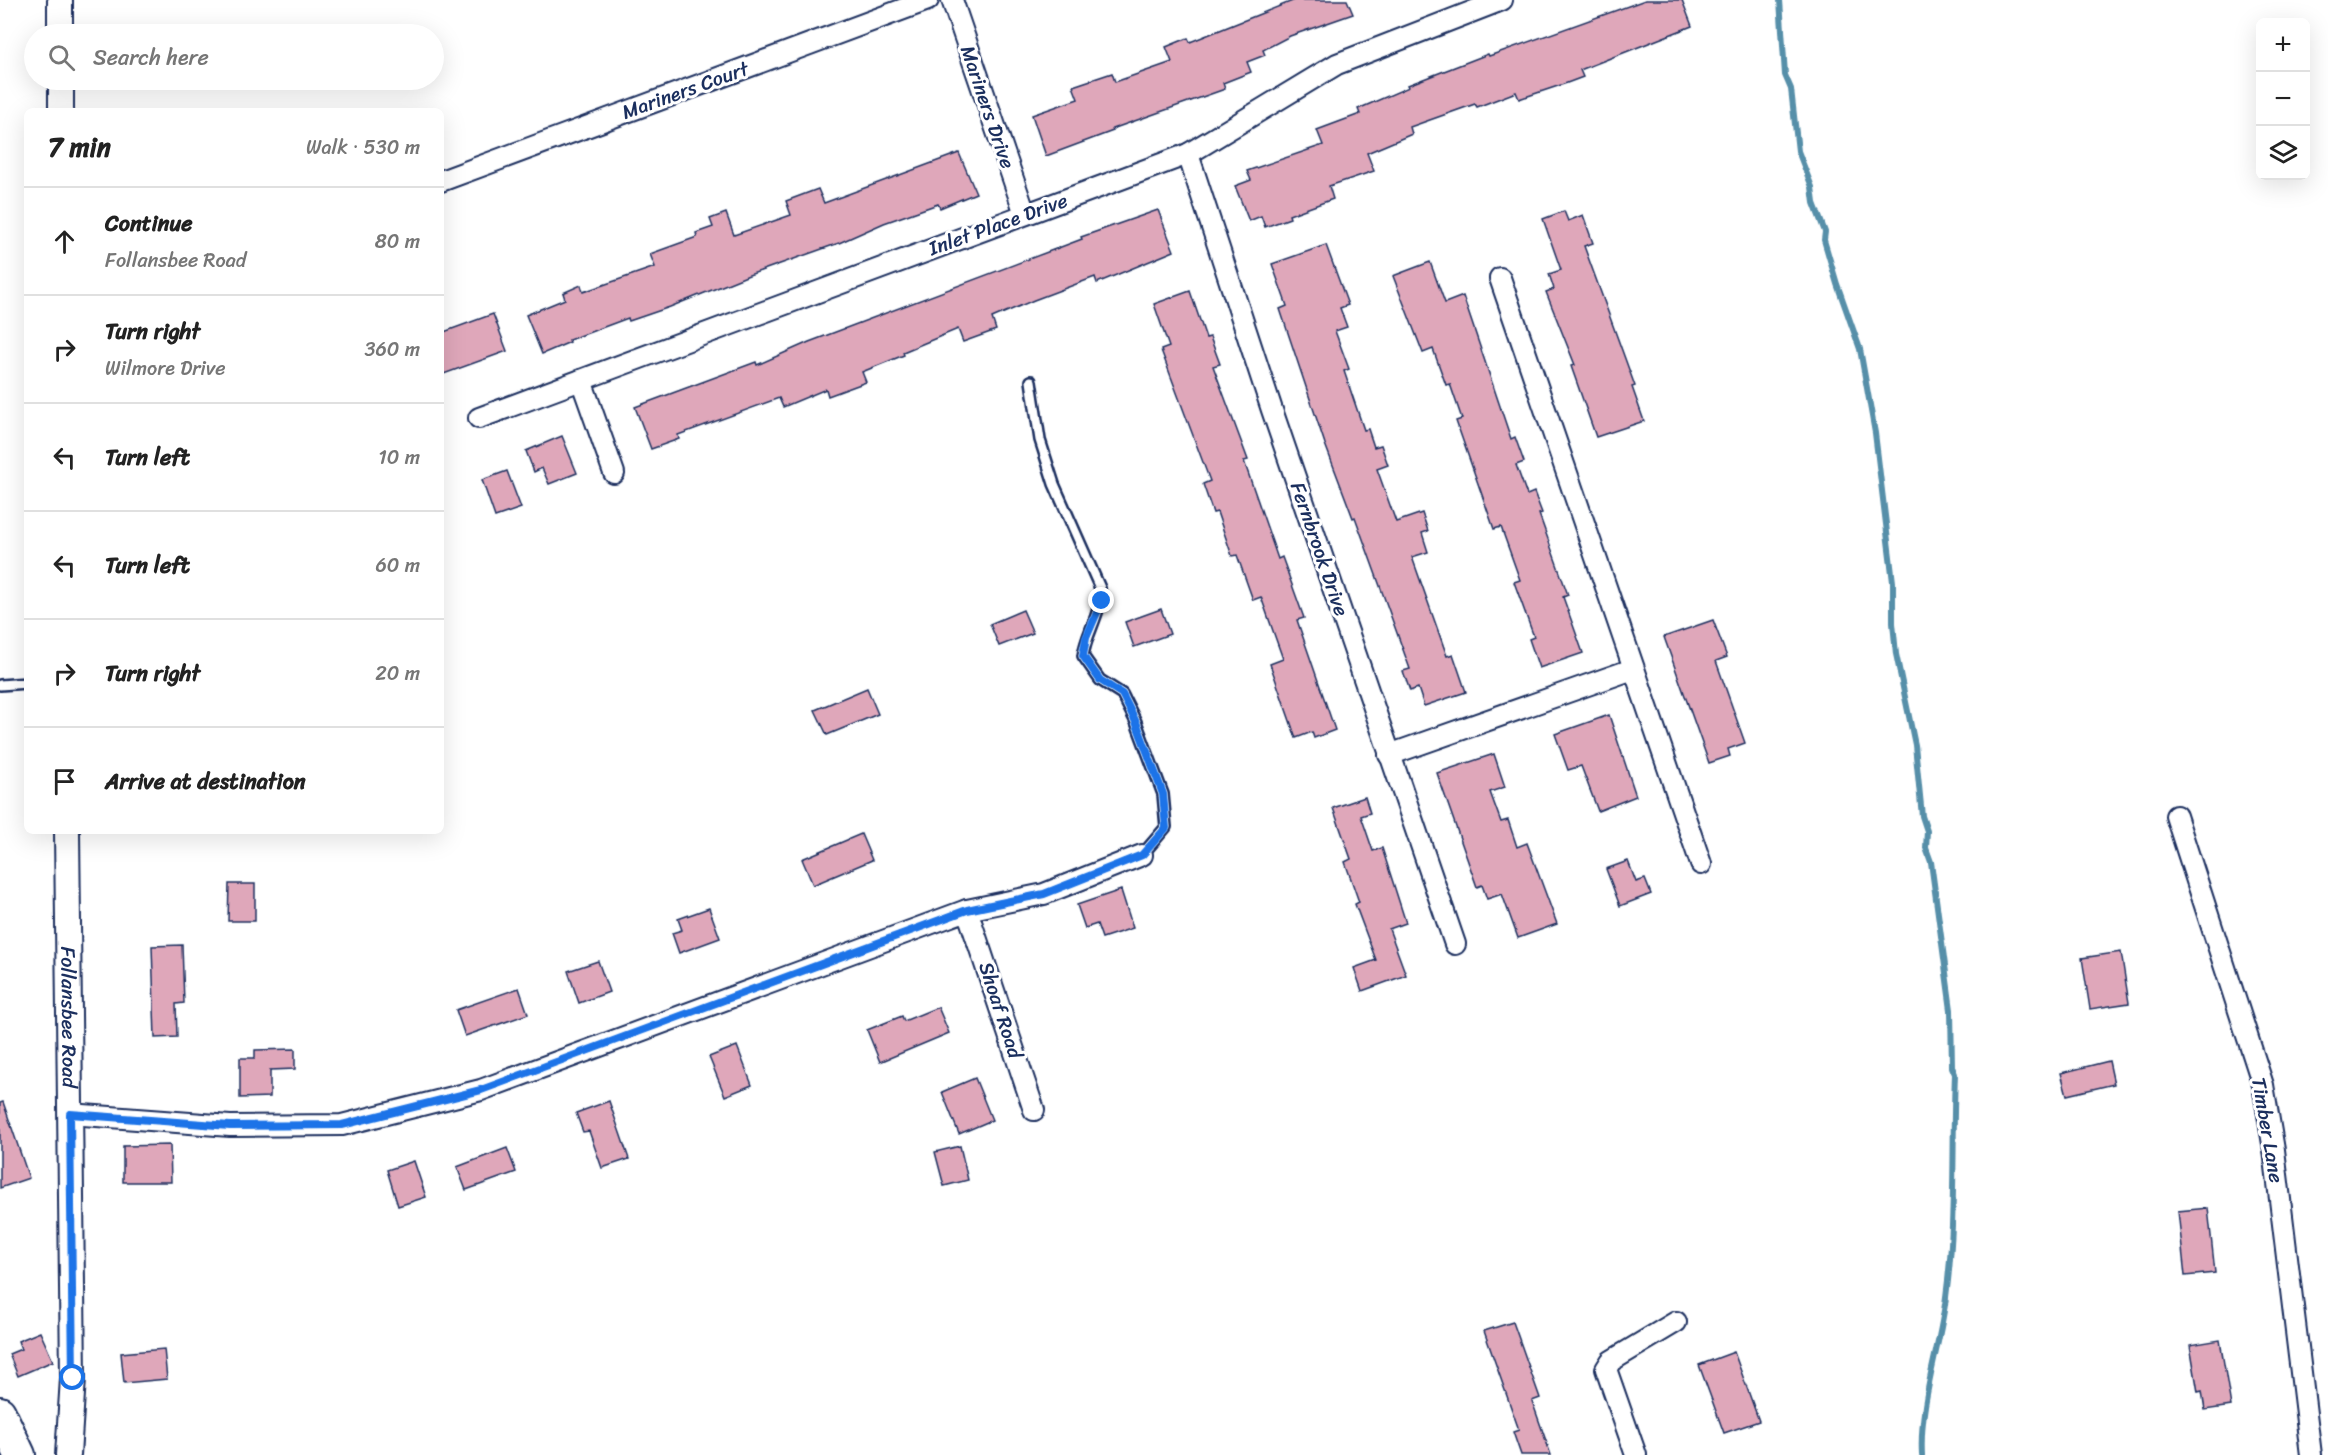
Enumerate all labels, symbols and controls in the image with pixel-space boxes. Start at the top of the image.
map controls [2256,18,2310,180]
button: + [2256,18,2310,72]
search box [24,24,444,90]
text: Search here [93,38,209,77]
icon: search [45,41,78,74]
street label: Mariners Drive [950,41,1025,174]
street label: Mariners Court [617,51,754,130]
button: − [2256,72,2310,126]
text: 7 min [48,124,111,170]
button: layers [2256,126,2310,180]
text: Walk · 530 m [306,130,420,165]
street label: Inlet Place Drive [923,183,1073,266]
text: Continue [105,204,193,243]
text: 80 m [375,224,420,259]
icon: ahead [48,225,81,258]
text: Follansbee Road [105,243,246,278]
text: Turn right [105,312,200,351]
text: 360 m [364,332,420,367]
icon: right [48,333,81,366]
text: Wilmore Drive [105,351,225,386]
text: Turn left [105,438,190,477]
text: 10 m [378,440,420,475]
icon: left [48,441,81,474]
street label: Fernbrook Drive [1280,477,1359,621]
text: Turn left [105,546,190,585]
text: 60 m [375,548,420,583]
icon: left [48,549,81,582]
route end [1088,587,1114,613]
text: Turn right [105,654,200,693]
text: 20 m [375,656,420,691]
icon: right [48,657,81,690]
text: Arrive at destination [105,762,306,801]
icon: arrive [48,765,81,798]
street label: Follansbee Road [50,946,87,1089]
street label: Shoaf Road [968,957,1033,1064]
street label: Timber Lane [2241,1075,2294,1186]
route start [59,1364,85,1390]

